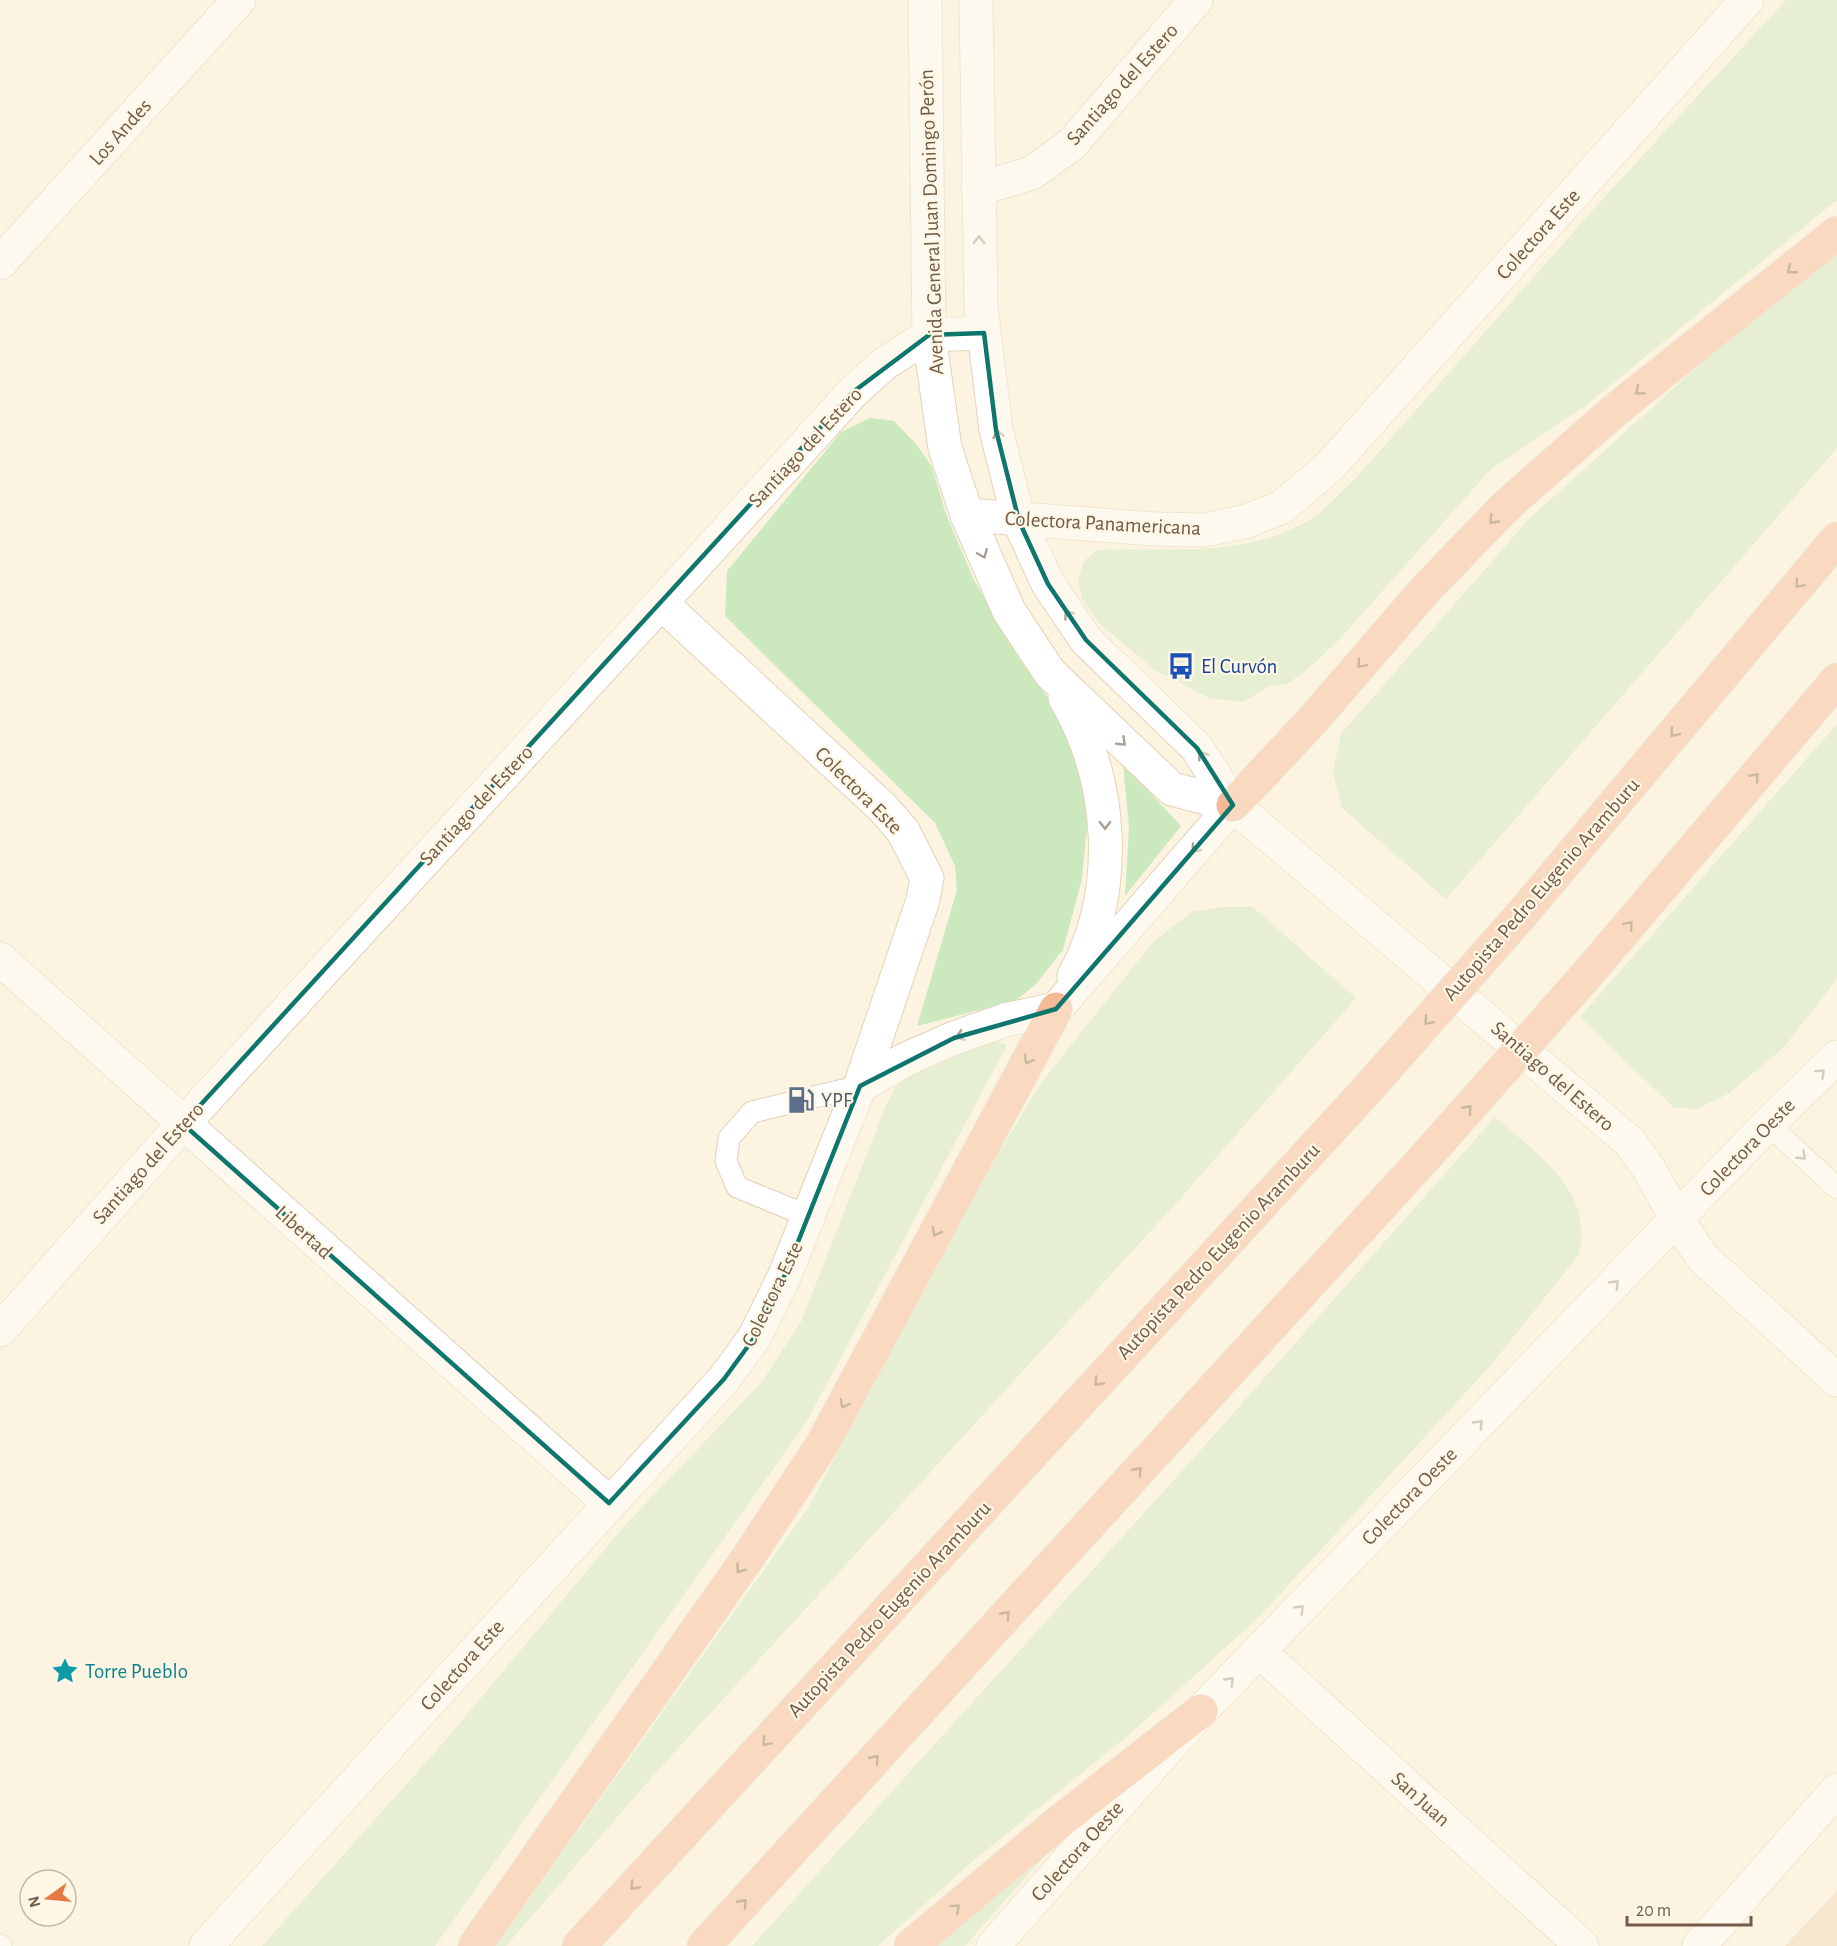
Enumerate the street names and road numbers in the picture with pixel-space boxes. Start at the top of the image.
street label: Santiago del Estero [1063,20,1182,149]
street label: Avenida General Juan Domingo Perón [916,69,947,375]
street label: Los Andes [85,95,155,169]
street label: Colectora Este [1492,185,1584,284]
street label: Santiago del Estero [745,383,866,511]
street label: Colectora Panamericana [1004,508,1202,539]
street label: Santiago del Estero [416,741,537,869]
street label: Colectora Este [811,743,906,838]
street label: Autopista Pedro Eugenio Aramburu [1439,774,1644,1005]
street label: Santiago del Estero [1487,1017,1618,1135]
street label: Colectora Oeste [1696,1094,1799,1200]
street label: Santiago del Estero [89,1099,208,1228]
street label: Autopista Pedro Eugenio Aramburu [1113,1139,1324,1364]
street label: Libertad [271,1202,336,1263]
street label: Colectora Este [738,1238,807,1350]
street label: Colectora Oeste [1358,1443,1461,1549]
street label: Autopista Pedro Eugenio Aramburu [784,1497,995,1722]
street label: Colectora Este [416,1616,508,1715]
street label: San Juan [1387,1768,1454,1831]
street label: Colectora Oeste [1027,1797,1128,1906]

